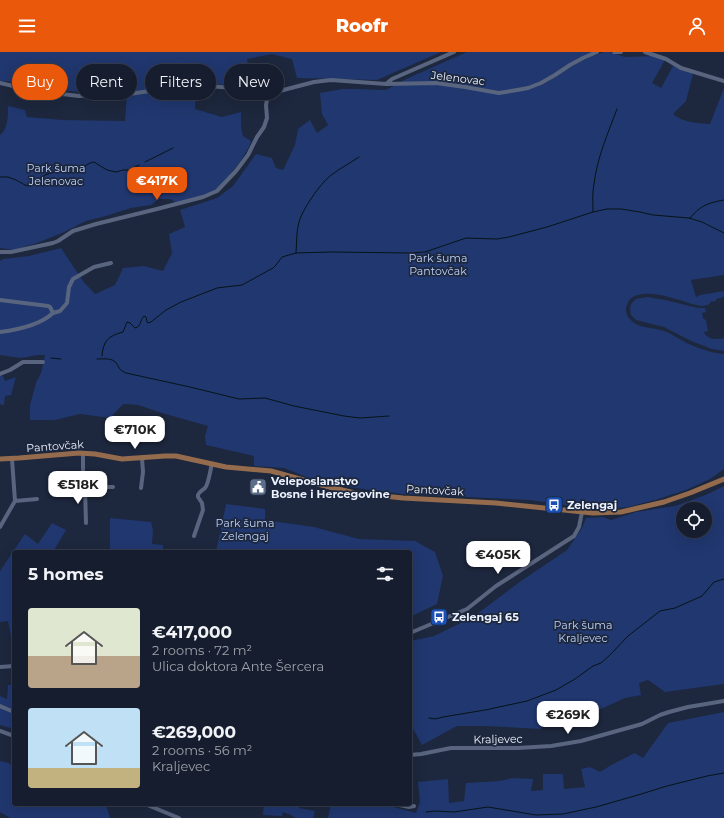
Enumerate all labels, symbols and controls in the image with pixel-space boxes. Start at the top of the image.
icon: menu [16,15,38,37]
text: Roofr [336,15,388,37]
icon: person [686,15,708,37]
chip: Buy [12,64,68,100]
chip: Rent [76,64,137,100]
chip: Filters [145,64,216,100]
chip: New [224,64,284,100]
street label: Jelenovac [429,68,486,88]
park label: Park šuma Jelenovac [27,161,85,188]
pin: €417K [129,167,185,201]
text: €417K [136,172,178,188]
park label: Park šuma Pantovčak [409,251,467,278]
pin: €710K [107,416,163,450]
text: €710K [114,421,156,437]
street label: Pantovčak [26,437,85,455]
pin: €518K [50,471,106,505]
place label: Veleposlanstvo Bosne i Hercegovine [270,474,390,501]
text: €518K [57,476,99,492]
public building icon: Veleposlanstvo Bosne i Hercegovine [248,477,268,497]
street label: Pantovčak [406,481,465,499]
bus stop icon: Zelengaj [544,495,564,515]
place label: Zelengaj [567,498,617,512]
map controls [676,502,712,538]
button: locate [676,502,712,538]
park label: Park šuma Zelengaj [216,516,274,543]
pin: €405K [470,541,526,575]
text: €405K [475,546,521,562]
icon: filters [374,563,396,585]
text: 5 homes [28,564,104,584]
bus stop icon: Zelengaj 65 [429,607,449,627]
place label: Zelengaj 65 [452,610,519,624]
park label: Park šuma Kraljevec [554,618,612,645]
text: €417,000 [152,622,232,642]
icon: home [60,624,108,672]
text: 2 rooms · 72 m² [152,642,252,658]
text: Ulica doktora Ante Šercera [152,658,324,674]
pin: €269K [540,701,596,735]
text: €269K [546,706,590,722]
text: €269,000 [152,722,236,742]
icon: home [60,724,108,772]
street label: Kraljevec [473,732,523,746]
text: 2 rooms · 56 m² [152,742,252,758]
text: Kraljevec [152,758,210,774]

